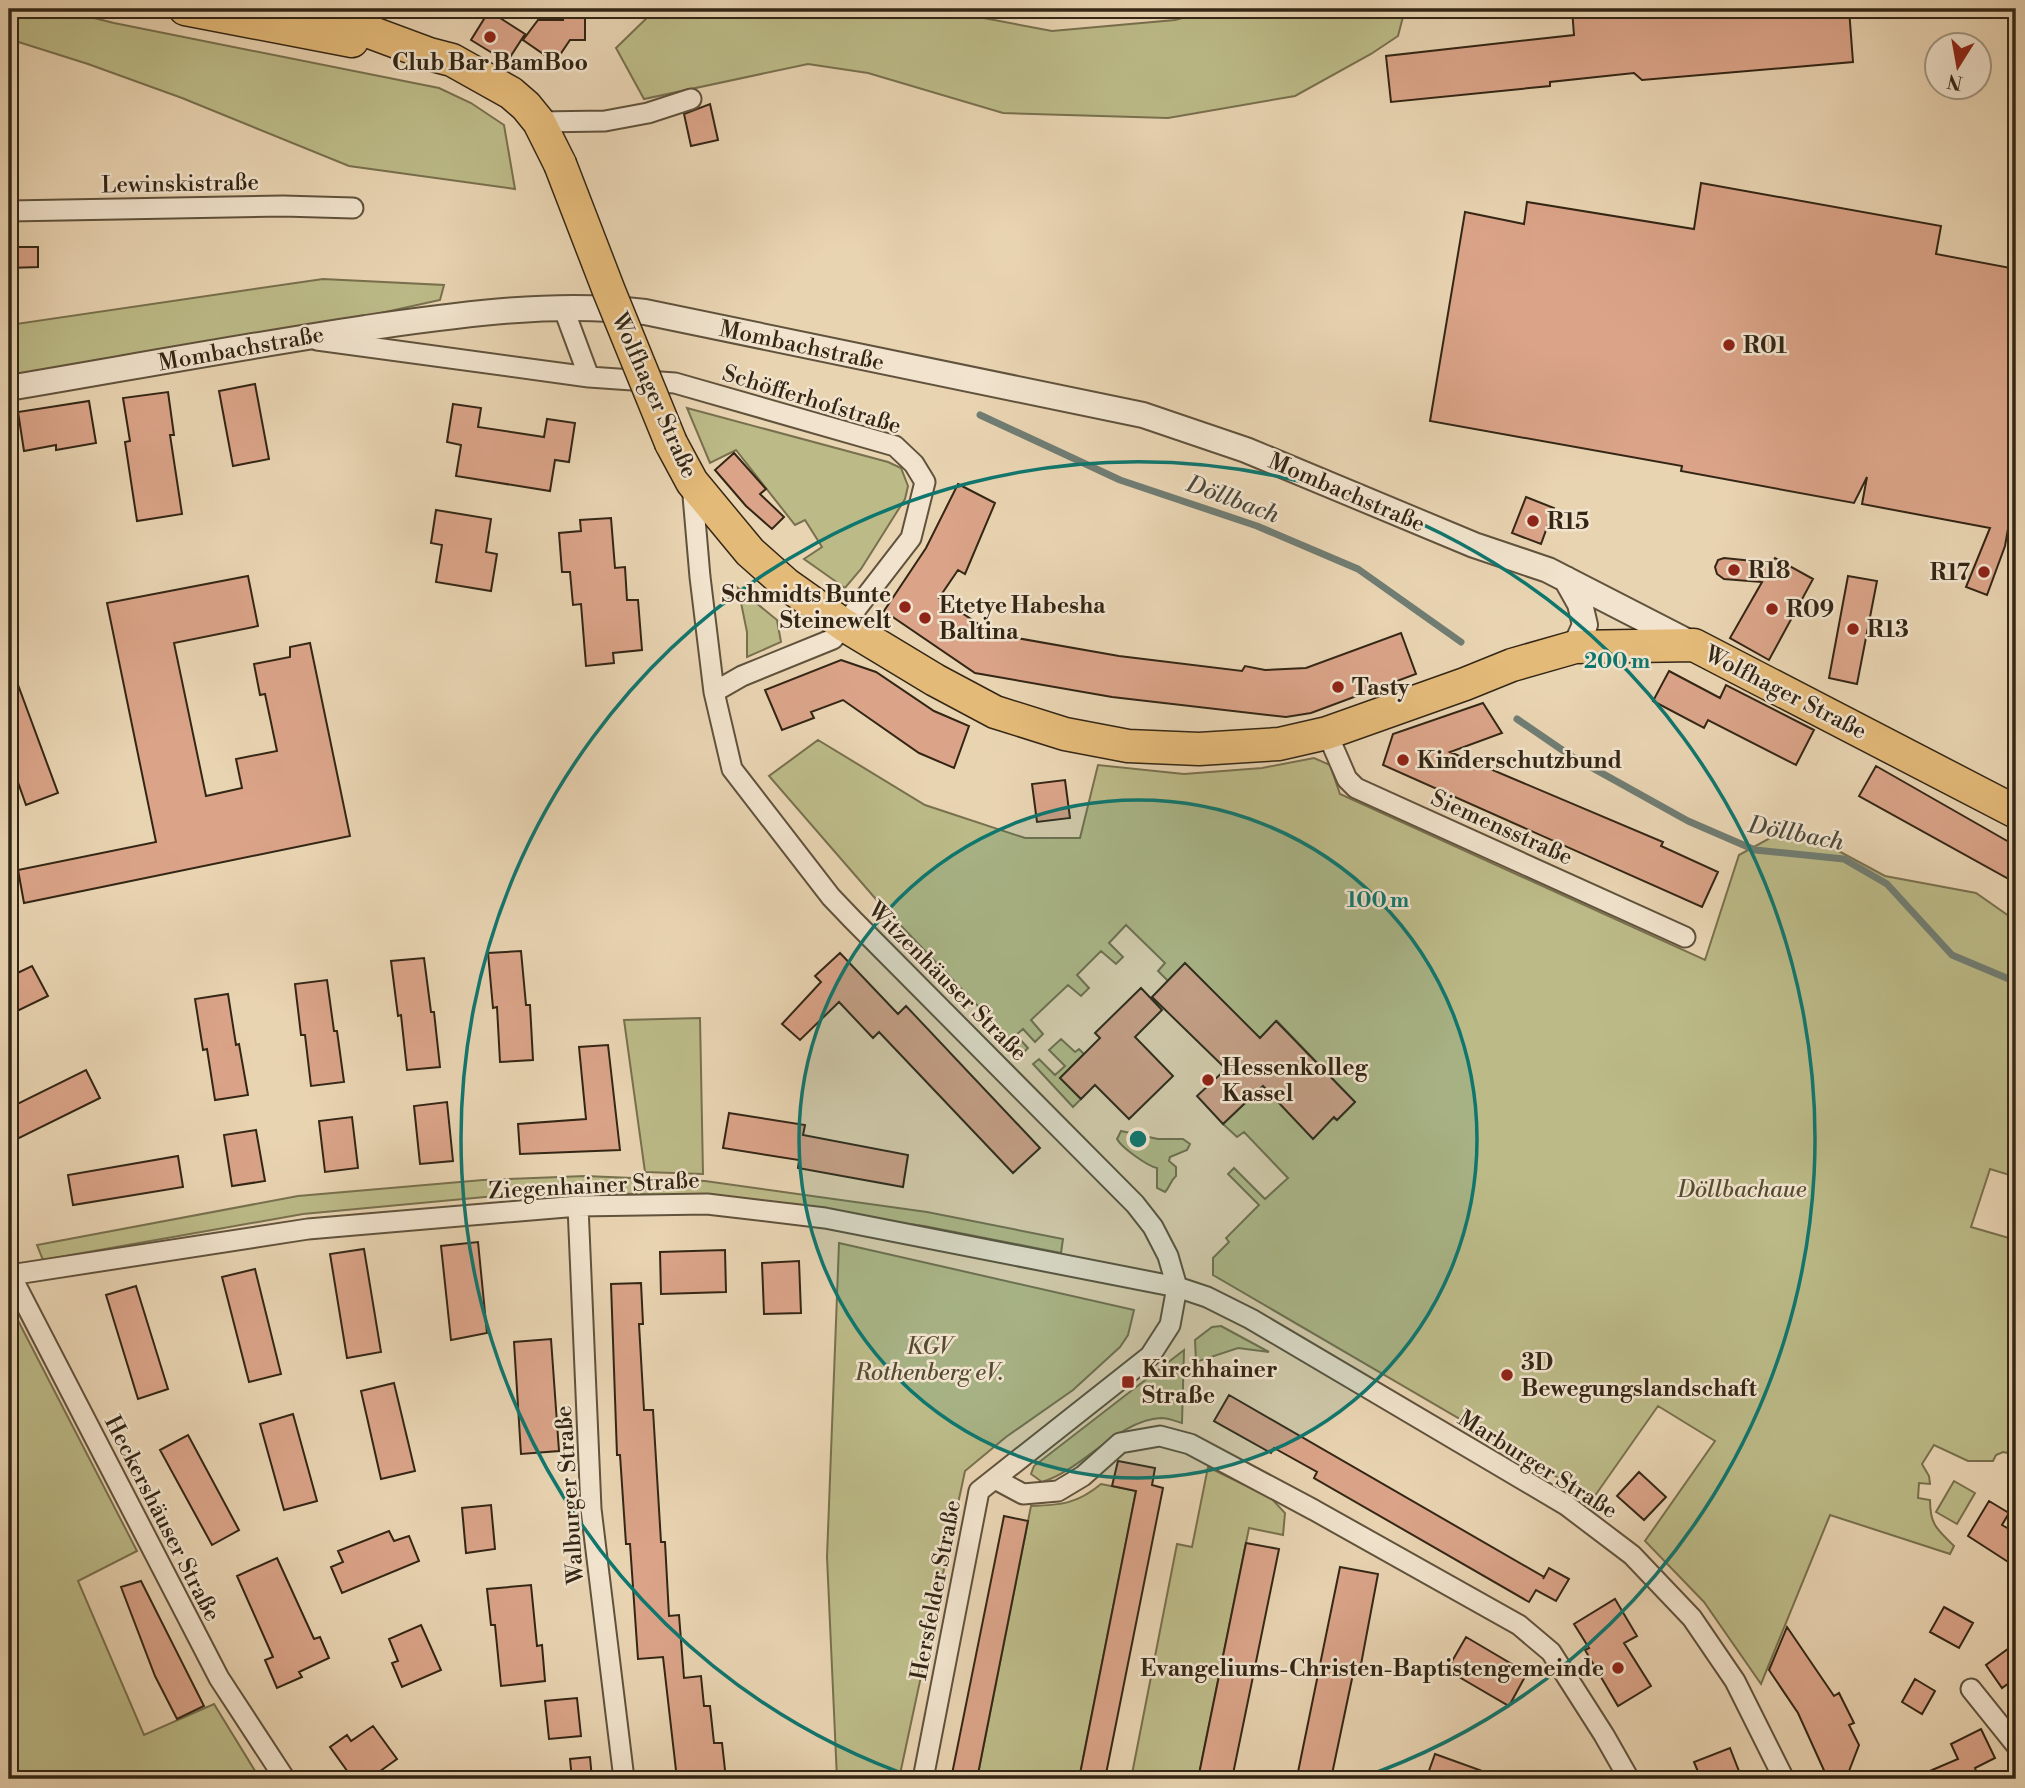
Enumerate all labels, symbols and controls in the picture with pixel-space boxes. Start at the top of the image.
marker: Club Bar BamBoo [482,29,498,45]
north arrow [1924,32,1994,102]
place label: Club Bar BamBoo [392,49,588,77]
text: N [1945,68,1965,95]
street label: Lewinskistraße [101,169,259,199]
street label: Wolfhager Straße [605,308,703,482]
street label: Mombachstraße [717,315,887,377]
street label: Mombachstraße [156,321,326,377]
place label: R01 [1743,332,1787,360]
marker: R01 [1721,337,1737,353]
street label: Schöfferhofstraße [719,359,905,440]
street label: Mombachstraße [1264,447,1429,539]
water label: Döllbach [1181,469,1284,531]
place label: R15 [1547,508,1589,536]
marker: R15 [1525,513,1541,529]
place label: R18 [1748,557,1790,585]
place label: R17 [1930,559,1970,587]
marker: R18 [1726,562,1742,578]
marker: R17 [1976,564,1992,580]
place label: Schmidts Bunte Steinewelt [721,581,892,635]
place label: Etetye Habesha Baltina [939,592,1106,646]
place label: R09 [1786,596,1834,624]
marker: Schmidts Bunte Steinewelt [897,599,913,615]
marker: R09 [1764,601,1780,617]
marker: Etetye Habesha Baltina [917,610,933,626]
place label: R13 [1867,616,1909,644]
marker: R13 [1845,621,1861,637]
street label: Wolfhager Straße [1699,640,1871,746]
text: 200 m [1584,649,1650,675]
place label: Tasty [1352,674,1410,702]
marker: Tasty [1330,679,1346,695]
place label: Kinderschutzbund [1417,747,1622,775]
marker: Kinderschutzbund [1395,752,1411,768]
street label: Siemensstraße [1426,784,1577,872]
water label: Döllbach [1745,810,1847,858]
text: 100 m [1347,888,1409,914]
street label: Witzenhäuser Straße [861,895,1033,1067]
place label: Hessenkolleg Kassel [1222,1054,1369,1108]
marker: Hessenkolleg Kassel [1200,1072,1216,1088]
centre of rings [1126,1127,1150,1151]
street label: Ziegenhainer Straße [488,1166,700,1206]
park label: Döllbachaue [1676,1176,1807,1204]
park label: KGV Rothenberg eV. [854,1333,1004,1387]
place label: 3D Bewegungslandschaft [1521,1349,1758,1403]
place label: Kirchhainer Straße [1142,1356,1278,1410]
marker: 3D Bewegungslandschaft [1499,1367,1515,1383]
marker: Kirchhainer Straße [1120,1374,1136,1390]
street label: Marburger Straße [1452,1404,1622,1525]
street label: Walburger Straße [550,1405,590,1586]
street label: Heckershäuser Straße [98,1411,226,1626]
street label: Hersfelder Straße [905,1498,967,1683]
place label: Evangeliums-Christen-Baptistengemeinde [1140,1655,1604,1683]
marker: Evangeliums-Christen-Baptistengemeinde [1610,1660,1626,1676]

